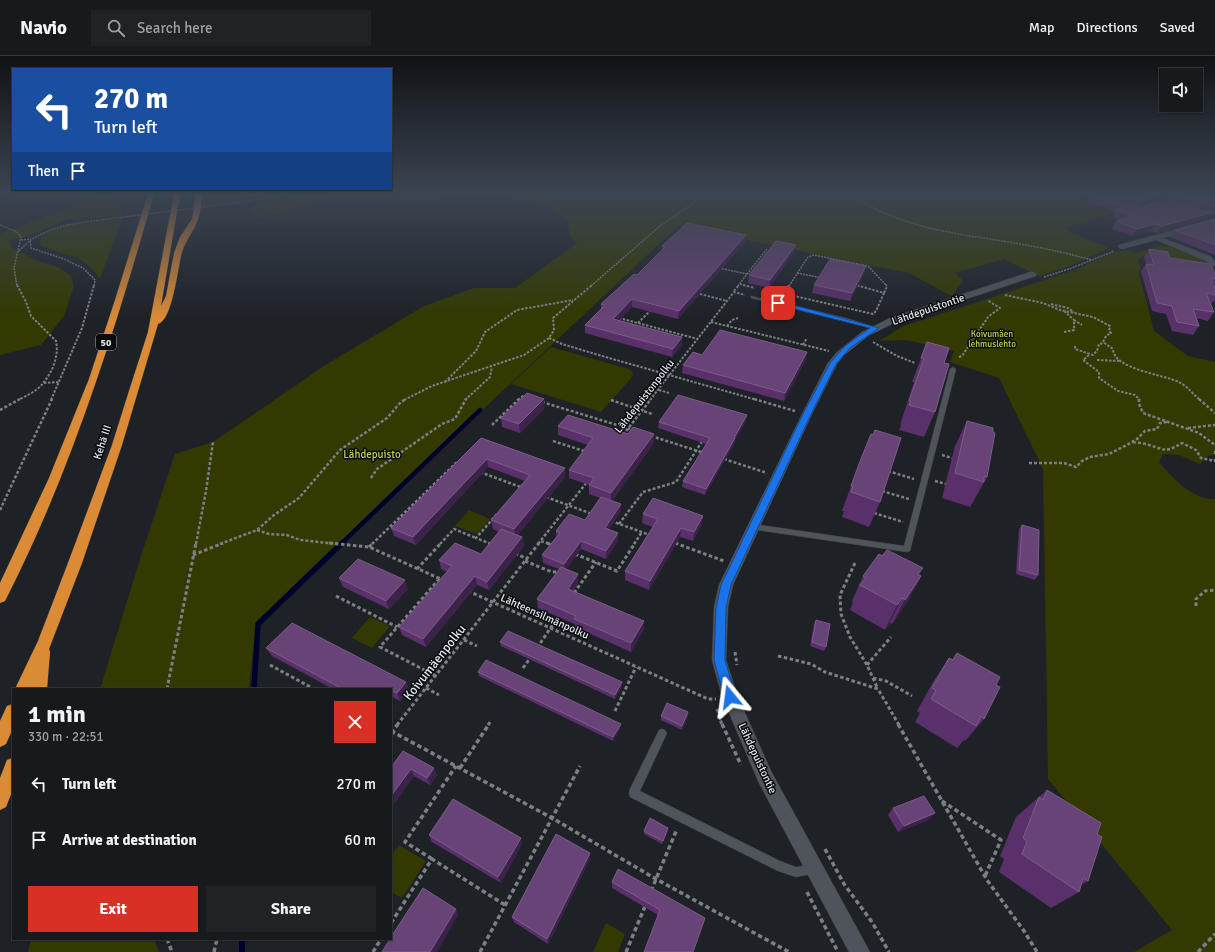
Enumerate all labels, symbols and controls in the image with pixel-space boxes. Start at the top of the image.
search box [91,10,371,46]
text: Navio [20,16,67,40]
icon: search [105,17,127,39]
text: Search here [137,19,213,37]
text: Map [1029,19,1055,36]
text: Directions [1077,19,1138,36]
text: Saved [1160,19,1195,36]
map controls [1159,68,1203,112]
button: sound [1159,68,1203,112]
text: 270 m [94,82,168,116]
icon: left [28,84,80,136]
text: Turn left [94,116,157,138]
icon: arrive [67,160,89,182]
text: Then [28,162,59,180]
pin [761,286,795,320]
street label: Lähdepuistontie [890,291,966,328]
icon: arrive [767,292,789,314]
park label: Koivumäen lehmuslehto [968,329,1016,350]
road number: 50 [96,334,116,350]
street label: Lähdepuistonpolku [612,357,677,436]
street label: Kehä III [91,423,114,461]
park label: Lähdepuisto [343,448,401,461]
street label: Lähteensilmänpolku [499,591,591,642]
street label: Koivumäenpolku [400,621,469,704]
position arrow [709,676,751,718]
text: 1 min [28,699,86,729]
button: close [334,701,376,743]
street label: Lähdepuistontie [736,721,780,795]
text: 330 m · 22:51 [28,729,104,745]
icon: left [28,773,50,795]
text: Turn left [62,775,116,793]
text: 270 m [336,775,376,793]
icon: arrive [28,829,50,851]
text: Arrive at destination [62,831,197,849]
text: 60 m [345,831,376,849]
button: Exit [28,886,198,932]
button: Share [206,886,376,932]

